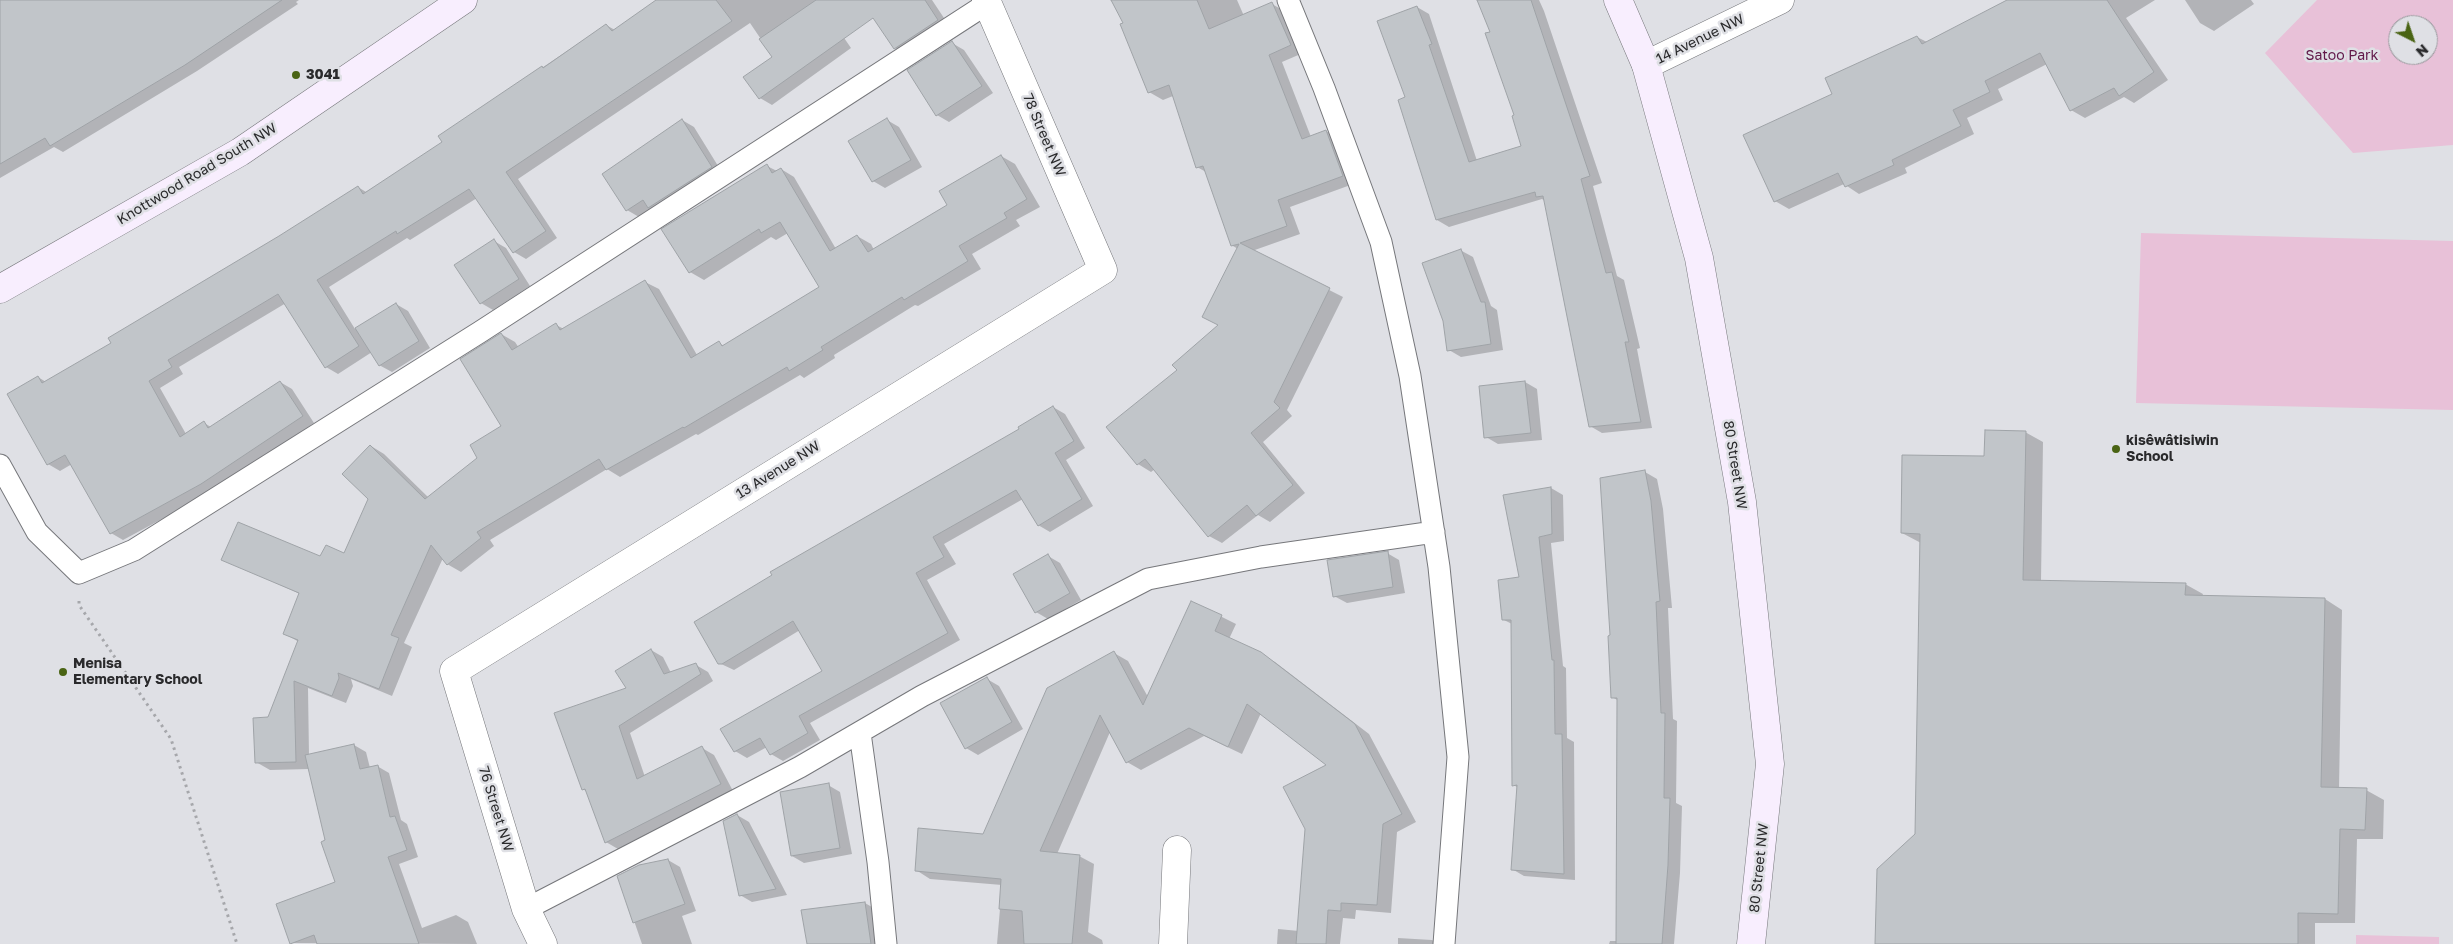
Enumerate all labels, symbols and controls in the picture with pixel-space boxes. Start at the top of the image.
street label: 14 Avenue NW [1653,10,1747,68]
north arrow [2388,15,2438,65]
text: N [2413,41,2432,61]
park label: Satoo Park [2306,48,2378,64]
place label: 3041 [306,67,340,83]
marker: 3041 [290,69,302,81]
street label: 78 Street NW [1019,91,1069,179]
street label: Knottwood Road South NW [114,120,280,228]
street label: 80 Street NW [1720,419,1750,511]
place label: kisêwâtisiwin School [2126,433,2218,466]
street label: 13 Avenue NW [733,438,823,502]
marker: kisêwâtisiwin School [2110,443,2122,455]
place label: Menisa Elementary School [73,656,202,689]
marker: Menisa Elementary School [57,666,69,678]
street label: 76 Street NW [475,764,517,854]
street label: 80 Street NW [1746,822,1772,914]

